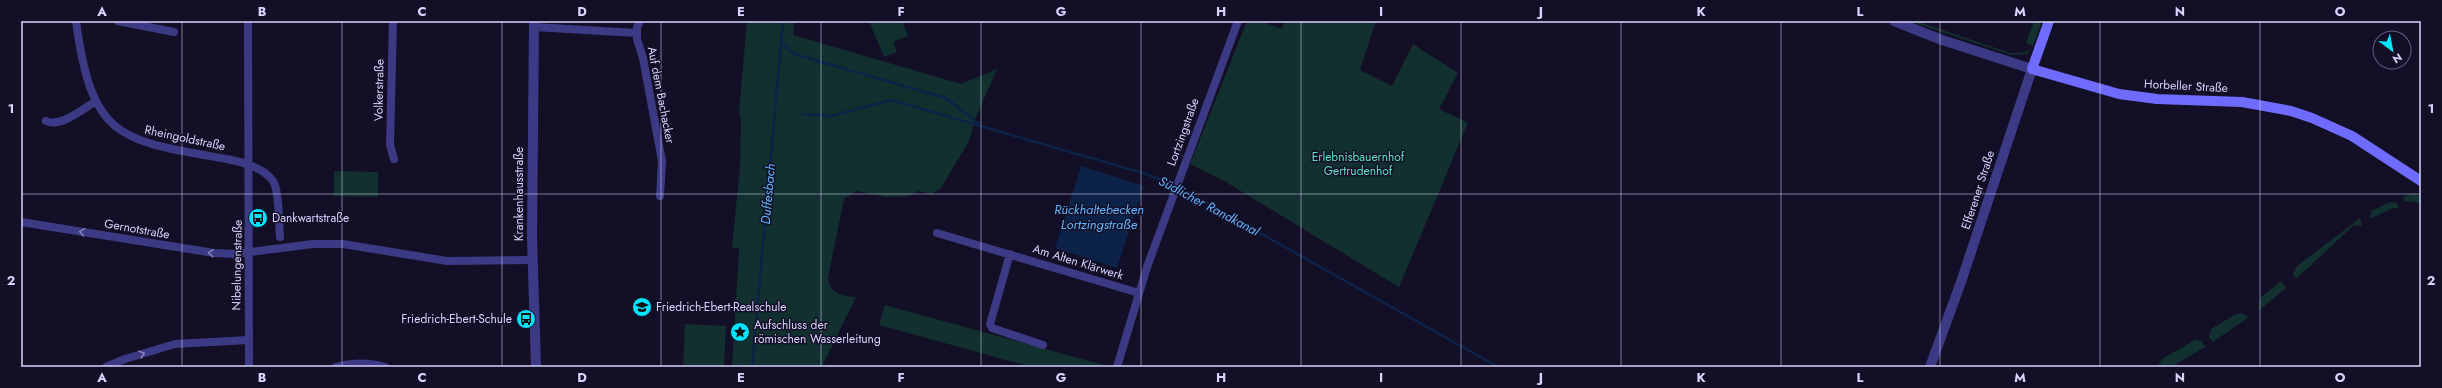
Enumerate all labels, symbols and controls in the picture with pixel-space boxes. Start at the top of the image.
text: A [96,2,107,21]
text: B [258,2,267,21]
text: C [417,2,427,21]
text: D [577,2,587,21]
text: E [737,2,745,21]
text: F [897,2,905,21]
text: G [1056,2,1067,21]
text: H [1216,2,1226,21]
text: I [1379,2,1383,21]
text: J [1536,2,1543,21]
text: K [1696,2,1706,21]
text: L [1857,2,1864,21]
text: M [2014,2,2026,21]
text: N [2175,2,2185,21]
text: O [2335,2,2346,21]
north arrow [2372,30,2412,70]
street label: Auf dem Bachacker [643,45,679,146]
text: N [2389,49,2405,68]
street label: Volkerstraße [369,59,389,121]
street label: Horbeller Straße [2144,75,2228,97]
street label: Lortzingstraße [1162,95,1204,169]
text: 1 [8,99,14,118]
text: 1 [2428,99,2434,118]
street label: Rheingoldstraße [143,121,227,155]
street label: Krankenhausstraße [510,147,528,241]
park label: Erlebnisbauernhof Gertrudenhof [1312,148,1405,180]
street label: Efferener Straße [1957,148,1999,232]
water label: Duffesbach [756,162,780,225]
water label: Südlicher Randkanal [1155,171,1264,241]
water label: Rückhaltebecken Lortzingstraße [1054,200,1144,234]
bus stop icon: Dankwartstraße [247,207,269,229]
place label: Dankwartstraße [272,209,349,227]
street label: Gernotstraße [103,214,171,244]
street label: Nibelungenstraße [227,220,247,310]
one-way arrow [79,228,86,237]
street label: Am Alten Klärwerk [1030,240,1126,285]
one-way arrow [208,248,214,257]
text: 2 [7,271,15,290]
text: 2 [2427,271,2435,290]
school or university icon: Friedrich-Ebert-Realschule [631,296,653,318]
place label: Friedrich-Ebert-Realschule [656,298,787,316]
bus stop icon: Friedrich-Ebert-Schule [515,308,537,330]
place label: Friedrich-Ebert-Schule [401,310,512,328]
place label: Aufschluss der römischen Wasserleitung [754,316,881,348]
place icon: Aufschluss der römischen Wasserleitung [729,321,751,343]
one-way arrow [139,350,146,359]
text: A [96,368,107,387]
text: B [258,368,267,387]
text: C [417,368,427,387]
text: D [577,368,587,387]
text: E [737,368,745,387]
text: F [897,368,905,387]
text: G [1056,368,1067,387]
text: H [1216,368,1226,387]
text: I [1379,368,1383,387]
text: J [1536,368,1543,387]
text: K [1696,368,1706,387]
text: L [1857,368,1864,387]
text: M [2014,368,2026,387]
text: N [2175,368,2185,387]
text: O [2335,368,2346,387]

